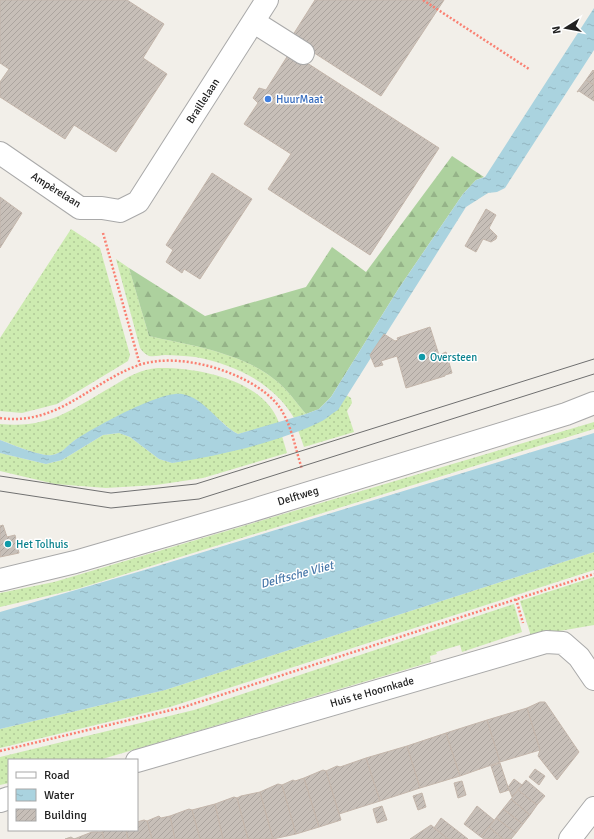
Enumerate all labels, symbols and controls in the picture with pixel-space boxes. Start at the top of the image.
north arrow [546,8,586,48]
text: N [550,25,564,35]
street label: Braillelaan [184,76,222,126]
place label: HuurMaat [276,93,323,106]
marker: HuurMaat [263,94,273,104]
street label: Ampèrelaan [29,169,83,211]
place label: Oversteen [430,351,477,364]
marker: Oversteen [417,352,427,362]
street label: Delftweg [276,484,320,508]
place label: Het Tolhuis [16,538,69,551]
marker: Het Tolhuis [3,539,13,549]
water label: Delftsche Vliet [259,558,337,592]
street label: Huis te Hoornkade [329,674,415,710]
legend [8,759,138,831]
text: Road [44,768,70,783]
text: Water [44,788,75,803]
text: Building [44,808,87,823]

